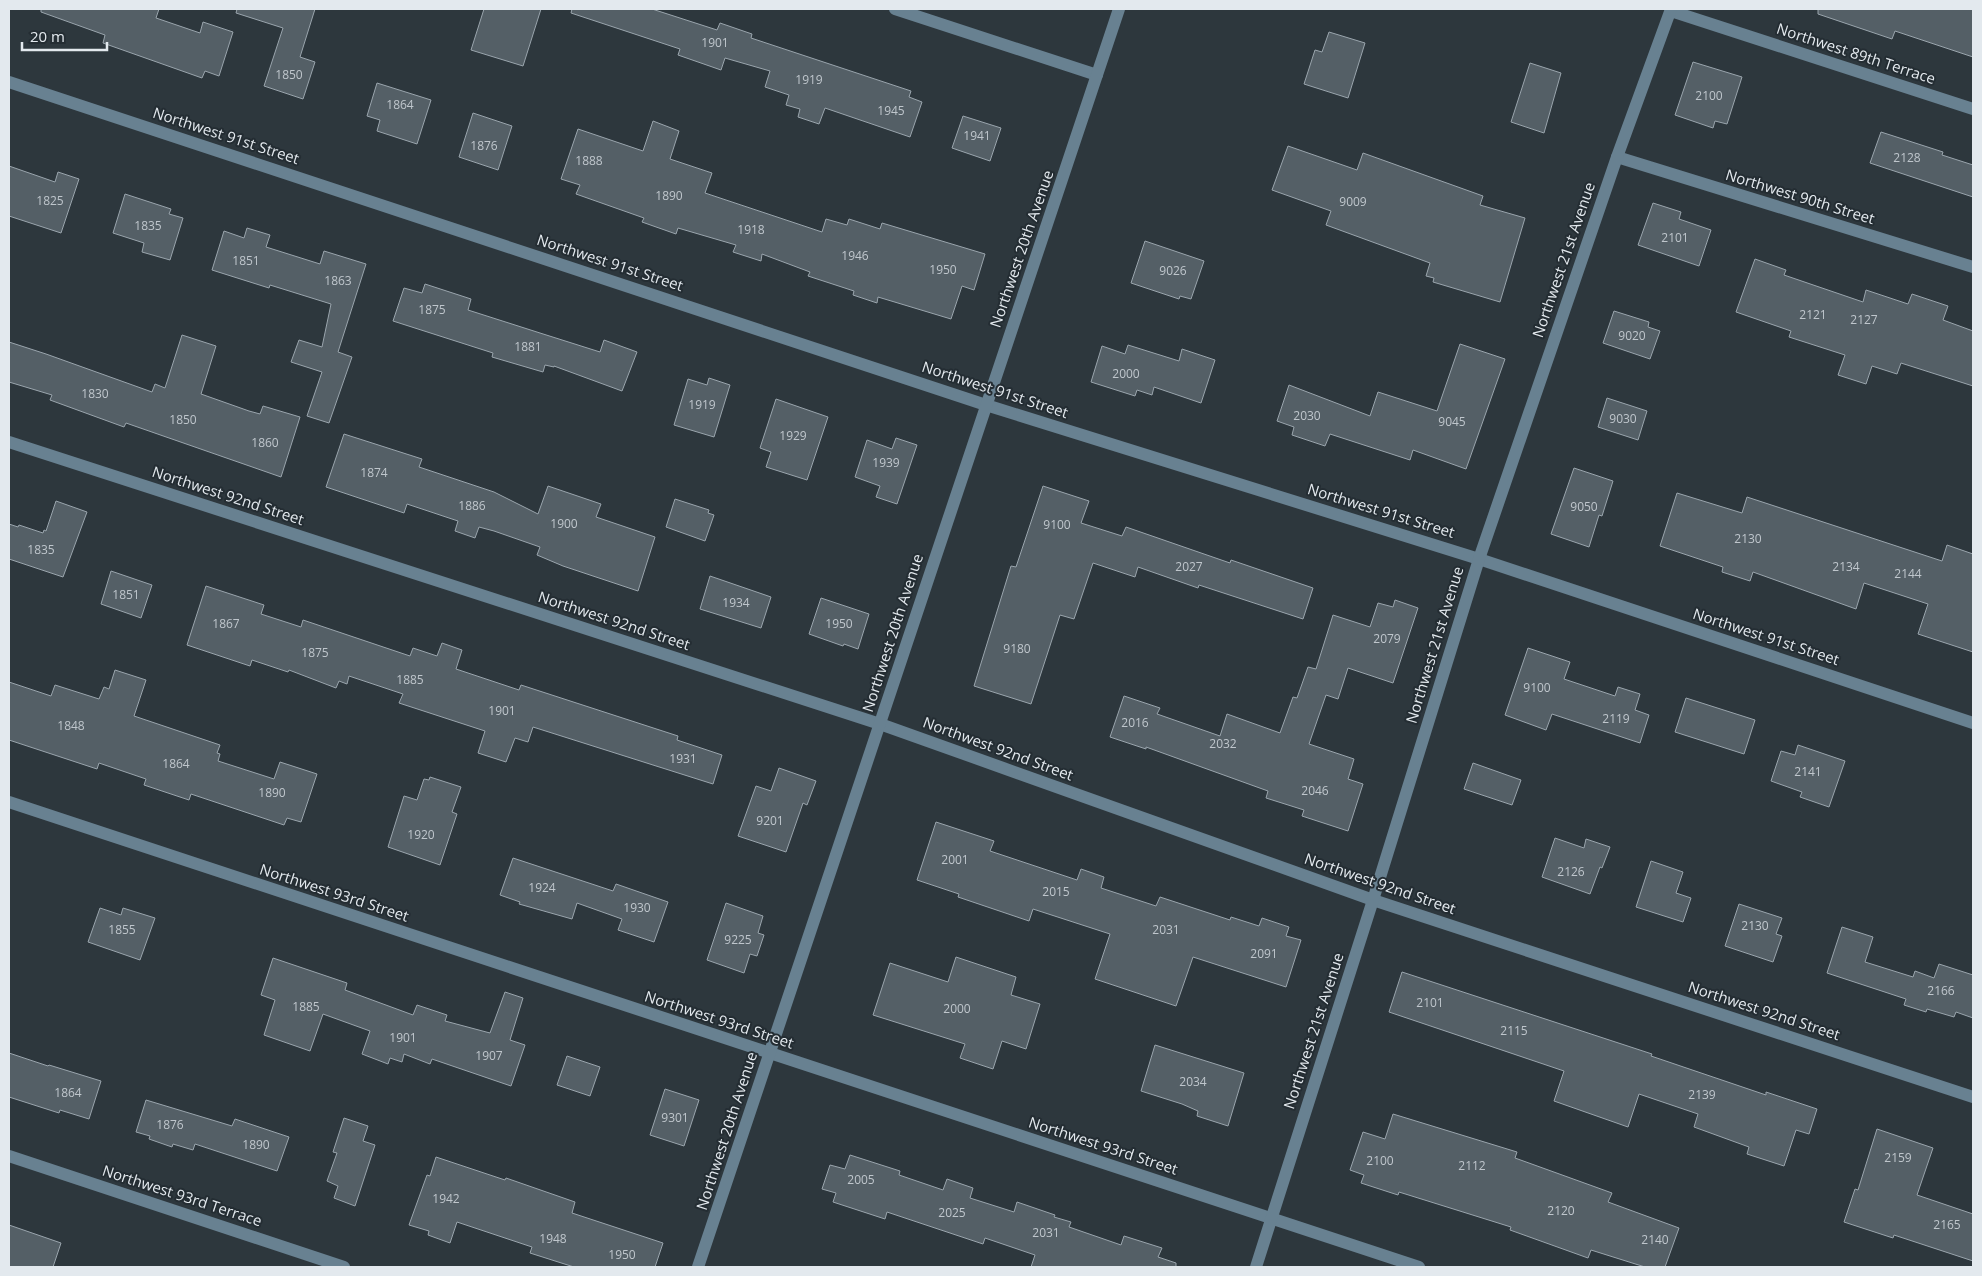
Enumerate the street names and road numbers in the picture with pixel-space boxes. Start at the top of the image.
street label: Northwest 89th Terrace [1774,18,1938,88]
street label: Northwest 91st Street [151,102,302,168]
street label: Northwest 90th Street [1723,164,1877,228]
street label: Northwest 20th Avenue [985,167,1057,330]
street label: Northwest 21st Avenue [1527,179,1599,340]
street label: Northwest 91st Street [535,229,686,295]
street label: Northwest 91st Street [920,356,1071,422]
street label: Northwest 92nd Street [150,461,307,529]
street label: Northwest 91st Street [1305,478,1457,542]
street label: Northwest 20th Avenue [857,551,927,714]
street label: Northwest 21st Avenue [1401,564,1467,726]
street label: Northwest 92nd Street [536,586,693,654]
street label: Northwest 91st Street [1691,603,1842,669]
street label: Northwest 92nd Street [920,712,1076,785]
street label: Northwest 92nd Street [1302,848,1459,918]
street label: Northwest 93rd Street [257,858,411,926]
street label: Northwest 21st Avenue [1278,950,1348,1111]
street label: Northwest 92nd Street [1686,976,1843,1044]
street label: Northwest 93rd Street [642,985,796,1053]
street label: Northwest 20th Avenue [691,1049,761,1212]
street label: Northwest 93rd Street [1026,1111,1180,1179]
street label: Northwest 93rd Terrace [100,1160,265,1230]

